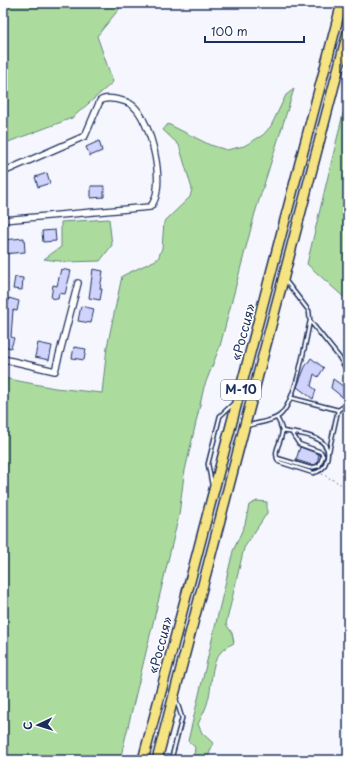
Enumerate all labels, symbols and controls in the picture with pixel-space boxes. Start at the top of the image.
scale bar [205,18,304,44]
text: 100 m [211,22,248,40]
street label: «Россия» [226,301,259,363]
road number: М-10 [221,380,261,400]
street label: «Россия» [143,614,176,676]
north arrow [18,705,58,745]
text: С [19,721,36,730]

